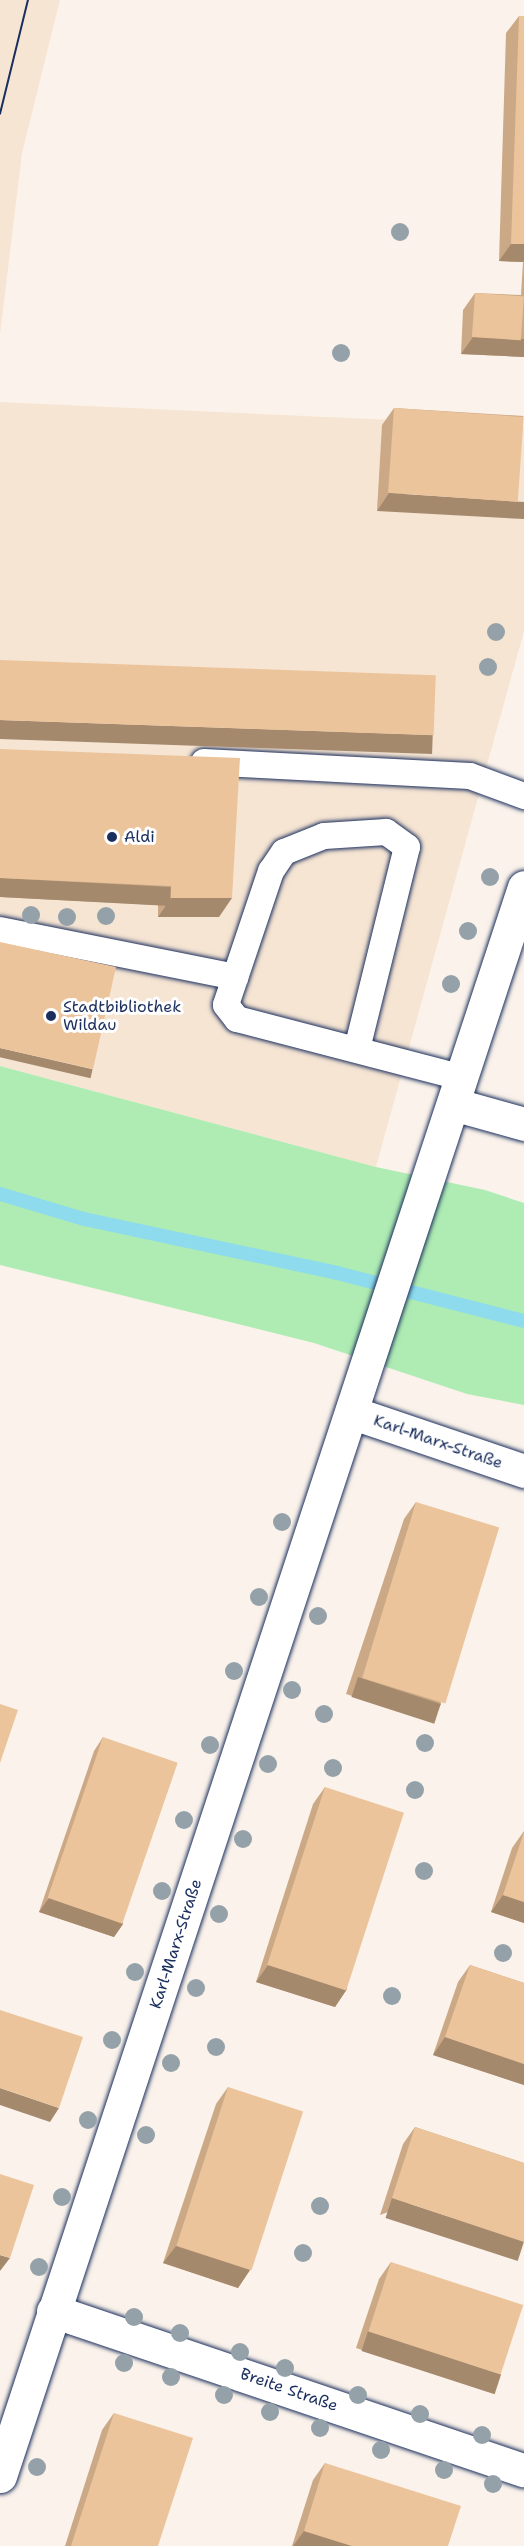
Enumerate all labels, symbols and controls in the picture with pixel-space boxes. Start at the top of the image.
place label: Aldi [124,827,155,847]
marker: Aldi [105,830,119,844]
place label: Stadtbibliothek Wildau [63,997,181,1035]
marker: Stadtbibliothek Wildau [44,1009,58,1023]
street label: Karl-Marx-Straße [371,1411,505,1473]
street label: Karl-Marx-Straße [146,1877,206,2011]
street label: Breite Straße [238,2364,340,2416]

